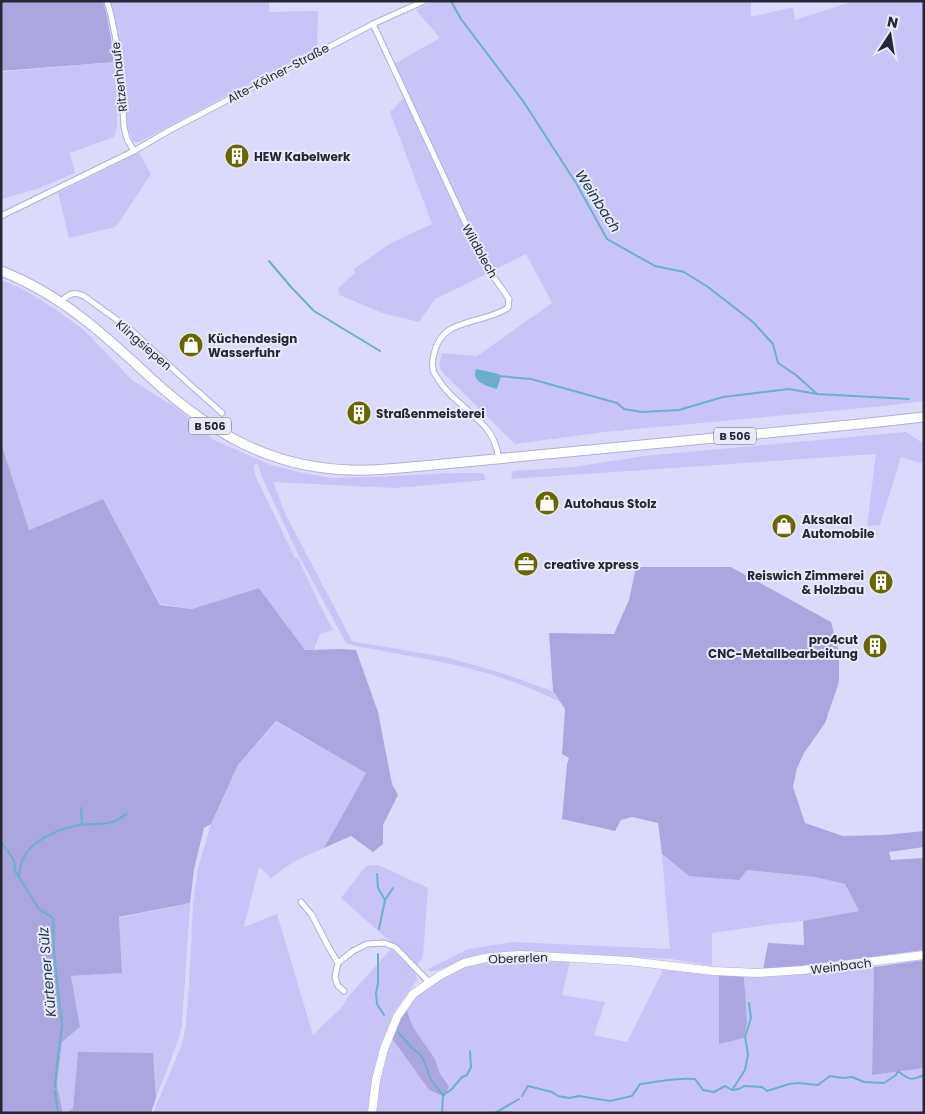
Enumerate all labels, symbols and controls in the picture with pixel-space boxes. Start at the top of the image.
north arrow [865,10,915,60]
text: N [885,11,900,33]
street label: Alte-Kölner-Straße [224,39,332,107]
street label: Ritzenhaufe [107,41,131,113]
building icon: HEW Kabelwerk [224,143,250,169]
place label: HEW Kabelwerk [254,148,351,165]
water label: Weinbach [570,166,626,236]
street label: Wildblech [458,221,502,281]
street label: Klingsiepen [112,316,176,374]
place label: Küchendesign Wasserfuhr [208,330,297,361]
shop icon: Küchendesign Wasserfuhr [178,332,204,358]
building icon: Straßenmeisterei [346,400,372,426]
place label: Straßenmeisterei [376,405,485,422]
road number: B 506 [189,418,231,434]
road number: B 506 [714,428,756,444]
shop icon: Autohaus Stolz [534,490,560,516]
place label: Autohaus Stolz [564,495,656,512]
place label: Aksakal Automobile [802,511,875,542]
shop icon: Aksakal Automobile [771,513,797,539]
office icon: creative xpress [513,551,539,577]
place label: creative xpress [544,556,639,573]
place label: Reiswich Zimmerei & Holzbau [747,567,864,598]
building icon: Reiswich Zimmerei & Holzbau [868,569,894,595]
place label: pro4cut CNC-Metallbearbeitung [708,631,858,662]
building icon: pro4cut CNC-Metallbearbeitung [862,633,888,659]
water label: Kürtener Sülz [33,926,61,1018]
street label: Obererlen [488,948,548,968]
street label: Weinbach [810,954,872,978]

